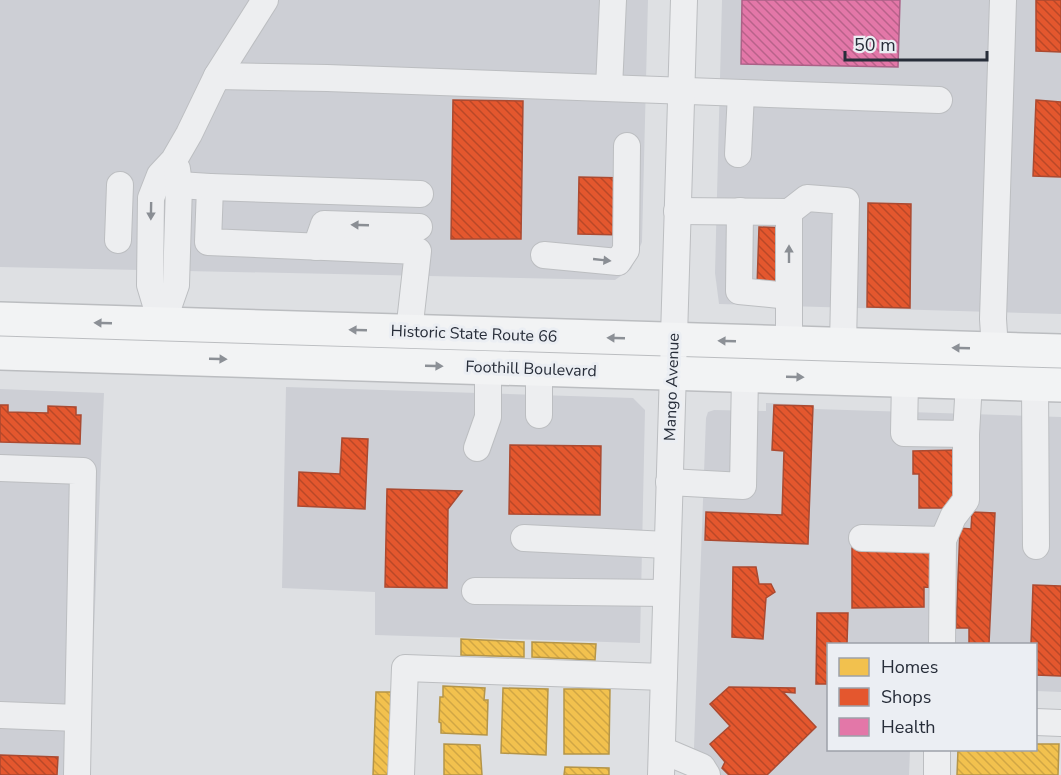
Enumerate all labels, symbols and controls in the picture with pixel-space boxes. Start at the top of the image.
scale bar [845,24,988,62]
text: 50 m [854,33,896,57]
one-way arrow [146,202,156,221]
one-way arrow [351,221,370,230]
one-way arrow [784,245,794,264]
one-way arrow [593,255,612,265]
one-way arrow [94,318,113,327]
street label: Historic State Route 66 [390,320,558,348]
one-way arrow [348,325,367,335]
one-way arrow [606,333,625,342]
street label: Mango Avenue [659,333,685,441]
one-way arrow [718,336,737,346]
one-way arrow [951,343,970,353]
one-way arrow [209,355,228,364]
street label: Foothill Boulevard [465,356,597,382]
one-way arrow [425,361,444,370]
one-way arrow [785,372,804,381]
legend [827,643,1037,751]
text: Homes [881,655,938,679]
text: Shops [881,685,931,709]
text: Health [881,715,936,739]

